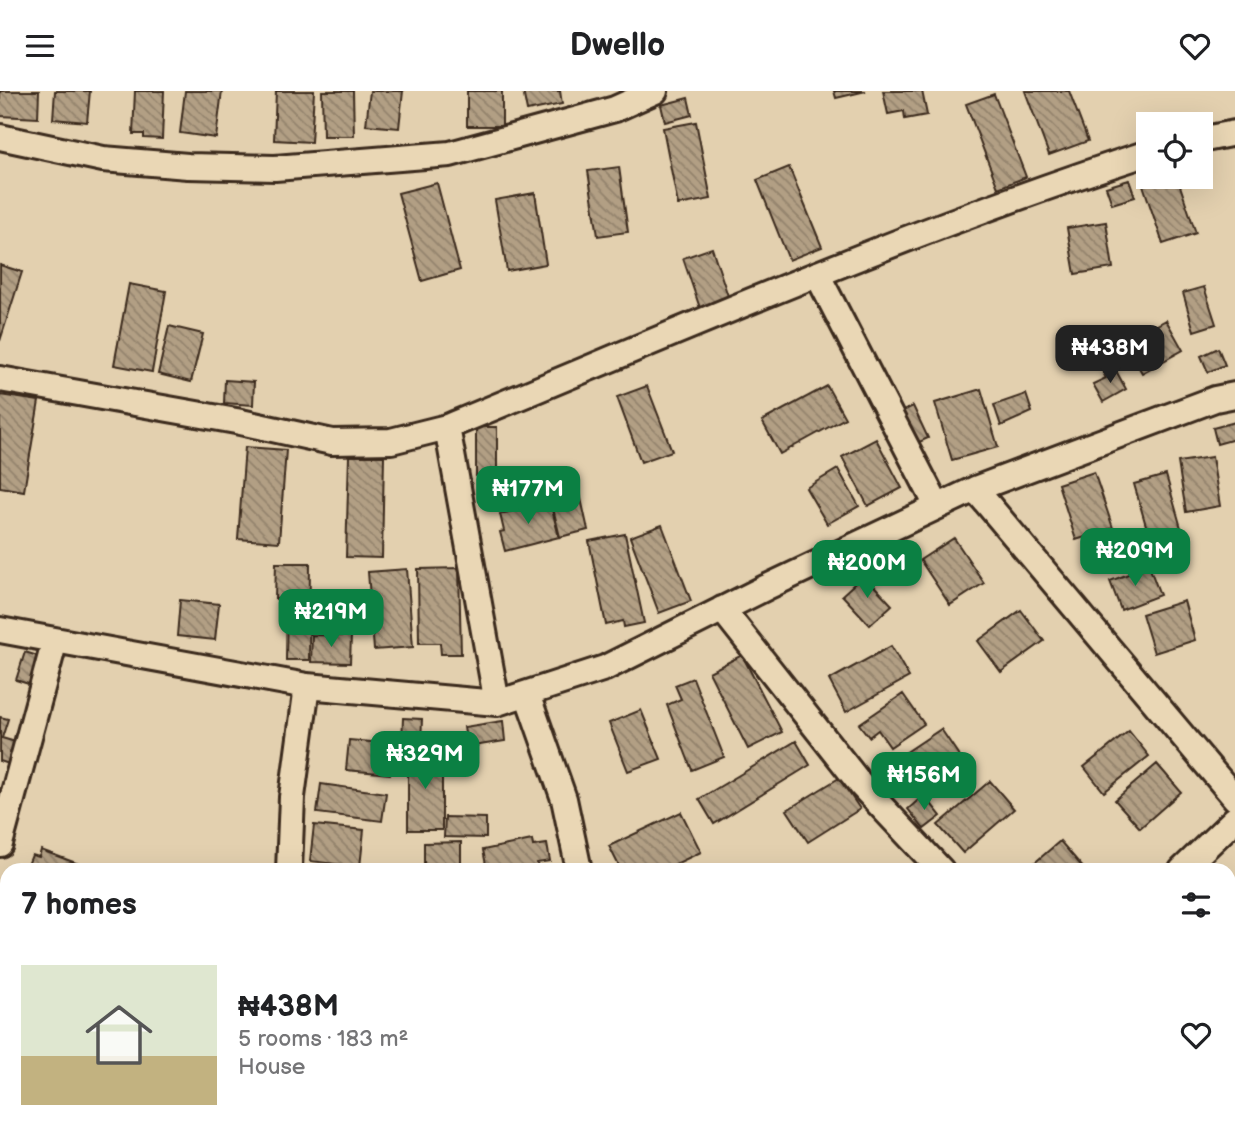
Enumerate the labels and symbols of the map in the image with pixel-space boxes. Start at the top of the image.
pin: ₦438M [1061,325,1159,385]
pin: ₦177M [479,467,577,526]
pin: ₦209M [1086,529,1184,588]
pin: ₦200M [818,540,916,600]
pin: ₦219M [282,589,380,649]
pin: ₦329M [376,731,474,791]
pin: ₦156M [875,753,973,812]

